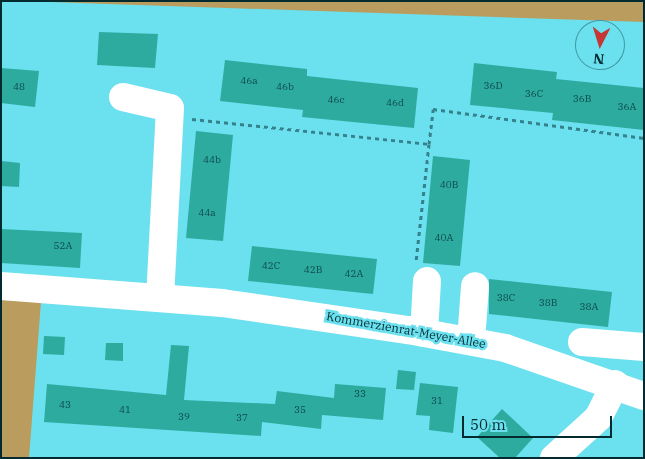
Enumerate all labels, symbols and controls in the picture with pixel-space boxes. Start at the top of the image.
north arrow [575,20,625,70]
text: N [592,49,605,68]
house number: 46a [240,75,258,87]
house number: 36D [483,80,503,92]
house number: 48 [13,81,25,93]
house number: 46b [276,81,294,93]
house number: 36C [525,88,543,100]
house number: 36B [573,93,591,105]
house number: 46c [327,94,345,106]
house number: 46d [386,97,404,109]
house number: 36A [618,101,636,113]
house number: 44b [203,154,221,166]
house number: 40B [440,179,458,191]
house number: 44a [198,207,216,219]
house number: 40A [435,232,453,244]
house number: 52A [54,240,72,252]
house number: 42C [262,260,280,272]
house number: 42B [304,264,322,276]
house number: 42A [345,268,363,280]
house number: 38C [497,292,515,304]
house number: 38B [539,297,557,309]
house number: 38A [580,301,598,313]
street label: Kommerzienrat-Meyer-Allee [325,309,487,351]
house number: 33 [354,388,366,400]
house number: 31 [431,395,443,407]
house number: 43 [59,399,71,411]
house number: 41 [119,404,131,416]
house number: 35 [294,404,306,416]
scale bar [465,406,615,438]
house number: 39 [178,411,190,423]
house number: 37 [236,412,248,424]
text: 50 m [470,415,506,434]

